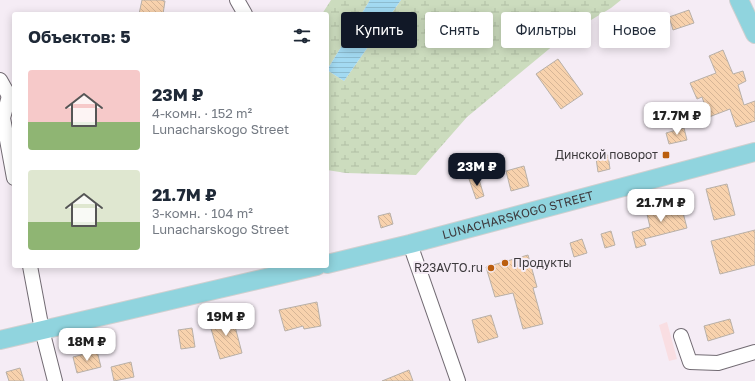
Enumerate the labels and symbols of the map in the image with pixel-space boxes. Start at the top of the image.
pin: 17.7M ₽ [640,102,714,136]
place label: Динской поворот [555,147,658,162]
marker: Динской поворот [661,150,671,160]
pin: 23M ₽ [449,153,505,187]
street label: LUNACHARSKOGO STREET [440,187,596,242]
pin: 21.7M ₽ [624,189,698,223]
place label: Продукты [513,255,572,270]
marker: Продукты [500,258,510,268]
place label: R23AVTO.ru [414,260,483,275]
marker: R23AVTO.ru [486,263,496,273]
pin: 19M ₽ [198,303,254,337]
pin: 18M ₽ [59,328,115,362]

